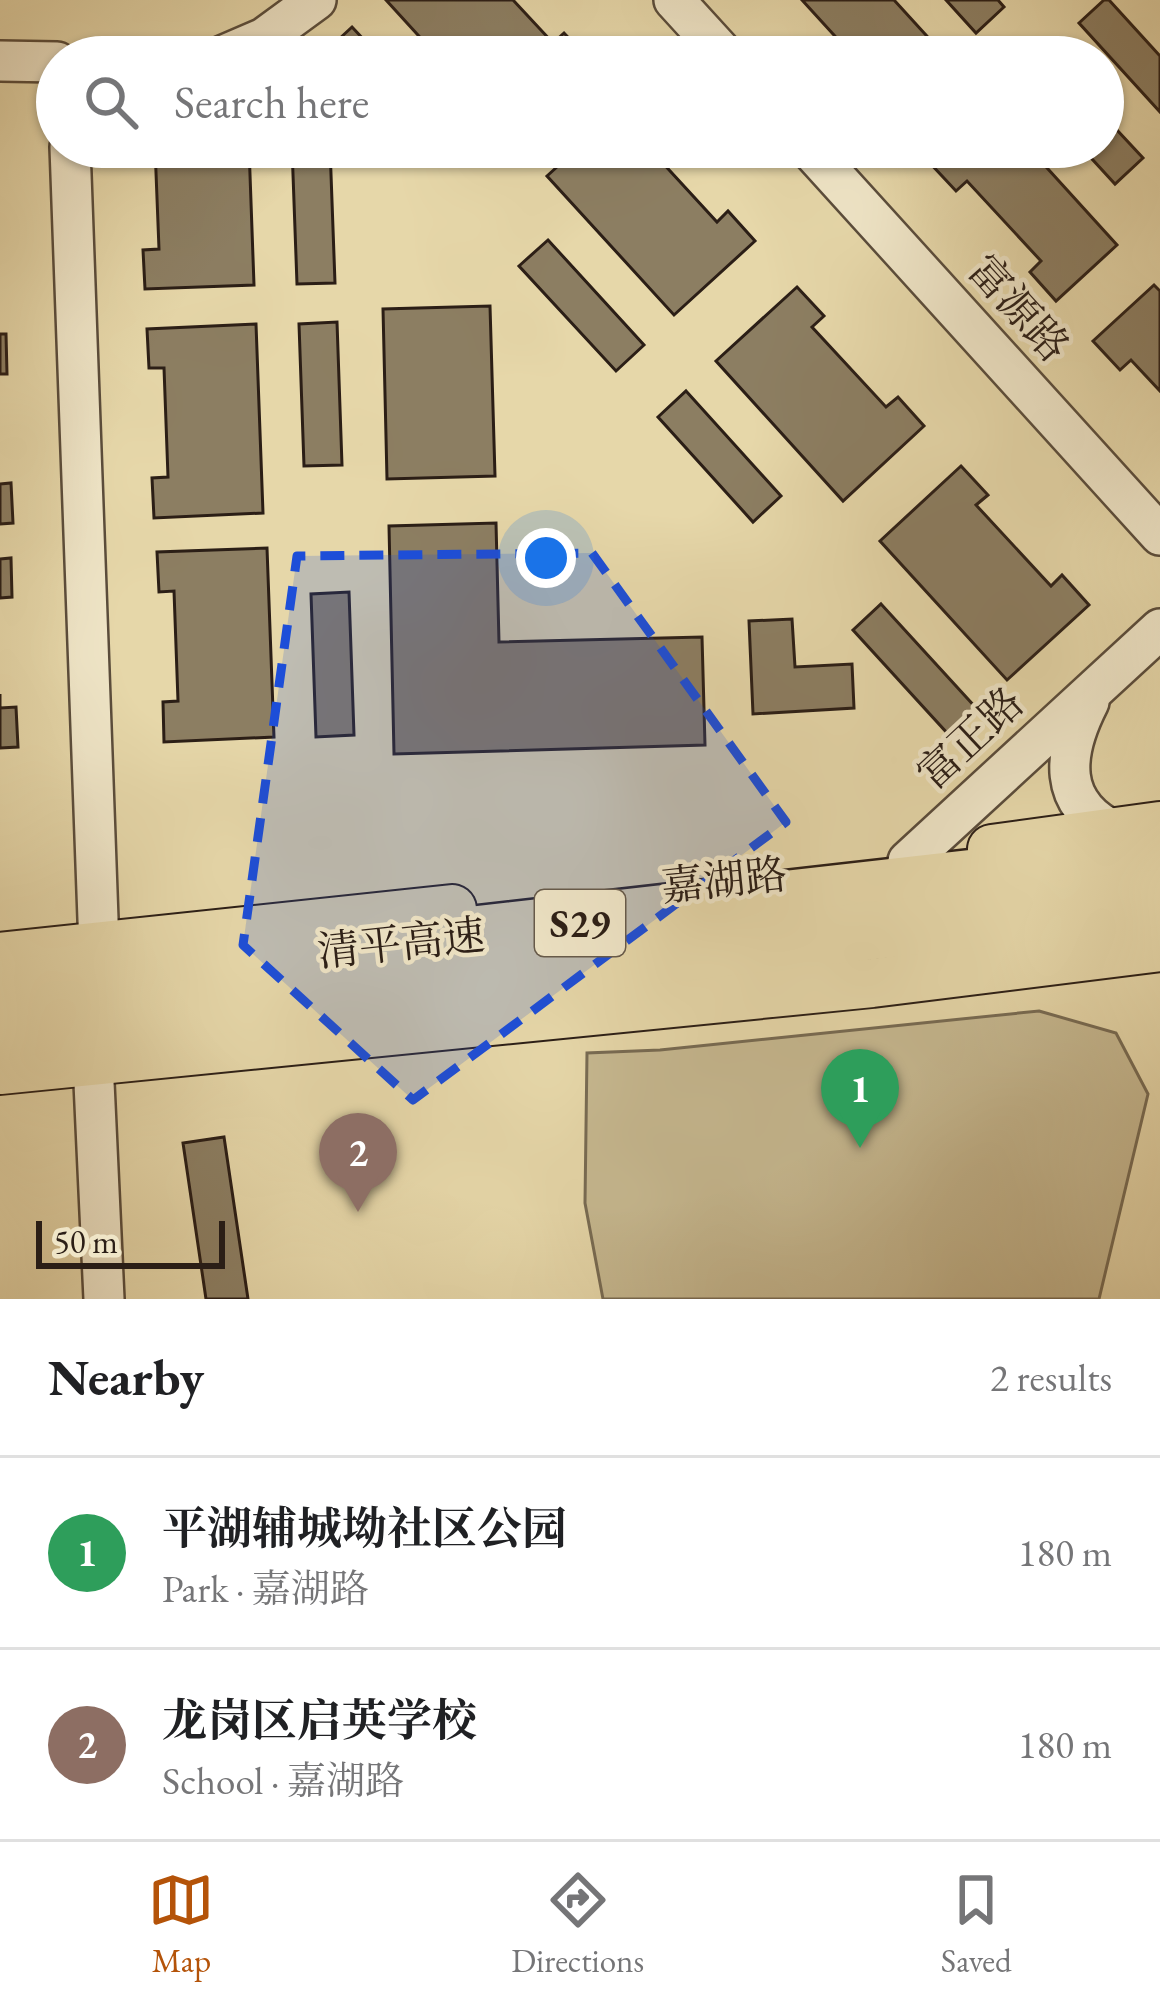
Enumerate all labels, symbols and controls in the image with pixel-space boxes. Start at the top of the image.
search box [36,36,1124,168]
icon: search [78,69,144,135]
text: Search here [174,73,369,131]
street label: 富源路 [956,243,1082,373]
your location [516,528,576,588]
street label: 富正路 [905,675,1035,801]
street label: 嘉湖路 [658,846,790,914]
road number: S29 [535,890,625,956]
street label: 清平高速 [315,907,487,979]
pin: 1 [821,1049,899,1148]
pin: 2 [319,1113,397,1212]
scale bar [36,1215,225,1268]
text: 50 m [54,1220,118,1263]
text: Nearby [48,1344,204,1410]
text: 2 results [990,1352,1112,1403]
text: 平湖辅城坳社区公园 [162,1499,567,1557]
text: 1 [77,1527,97,1578]
text: 180 m [1018,1527,1112,1578]
text: Park · 嘉湖路 [162,1563,369,1614]
text: 龙岗区启英学校 [162,1691,477,1749]
text: 2 [77,1719,97,1770]
text: 180 m [1018,1719,1112,1770]
text: School · 嘉湖路 [162,1755,404,1806]
tab: Map [148,1867,214,1982]
tab: Directions [511,1867,644,1982]
tab: Saved [941,1867,1012,1982]

